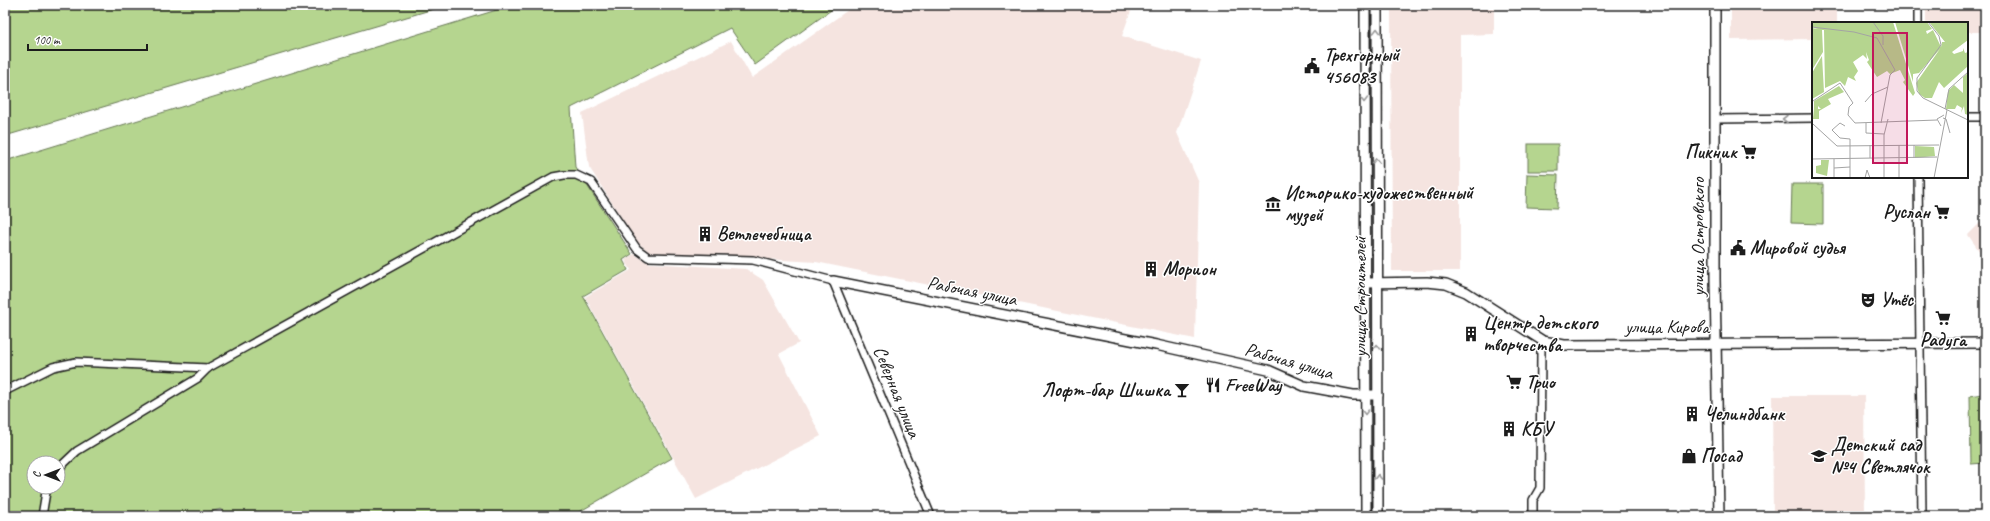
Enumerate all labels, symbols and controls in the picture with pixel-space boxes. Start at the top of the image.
inset map [1812,22,1968,178]
scale bar [28,26,147,52]
one-way arrow [1373,28,1381,34]
text: 100 m [34,32,61,48]
place label: Трехгорный 456083 [1324,43,1401,89]
public building icon: Трехгорный 456083 [1303,57,1321,75]
one-way arrow [1360,97,1368,103]
one-way arrow [1782,115,1788,123]
place label: Пикник [1685,140,1738,164]
supermarket icon: Пикник [1740,143,1758,161]
one-way arrow [1372,158,1380,164]
street label: улица Островского [1686,176,1710,298]
place label: Историко-художественный музей [1285,181,1475,227]
museum icon: Историко-художественный музей [1264,195,1282,213]
place label: Руслан [1883,200,1931,224]
supermarket icon: Руслан [1933,203,1951,221]
place label: Ветлечебница [717,222,812,246]
building icon: Ветлечебница [696,225,714,243]
street label: улица Строителей [1348,235,1372,359]
place label: Мировой судья [1750,236,1846,260]
public building icon: Мировой судья [1729,239,1747,257]
place label: Морион [1163,257,1218,281]
building icon: Морион [1142,260,1160,278]
street label: Рабочая улица [925,271,1020,312]
place label: Утёс [1880,288,1914,312]
theatre icon: Утёс [1859,291,1877,309]
supermarket icon: Радуга [1934,309,1952,327]
place label: Центр детского творчества [1483,311,1599,357]
street label: улица Кирова [1624,315,1711,339]
building icon: Центр детского творчества [1462,325,1480,343]
place label: Радуга [1920,328,1968,352]
street label: Рабочая улица [1242,337,1338,385]
street label: Северная улица [868,342,927,443]
one-way arrow [1373,344,1381,350]
place label: Трио [1526,370,1557,394]
place label: FreeWay [1225,373,1283,397]
supermarket icon: Трио [1505,373,1523,391]
restaurant icon: FreeWay [1204,376,1222,394]
place label: Лофт-бар Шишка [1041,378,1172,402]
bar icon: Лофт-бар Шишка [1173,381,1191,399]
place label: Челиндбанк [1704,402,1786,426]
building icon: Челиндбанк [1683,405,1701,423]
one-way arrow [1361,409,1369,415]
place label: КБУ [1521,417,1556,441]
building icon: КБУ [1500,420,1518,438]
place label: Детский сад №4 Светлячок [1831,433,1931,479]
place label: Посад [1701,444,1744,468]
shop icon: Посад [1680,447,1698,465]
school or university icon: Детский сад №4 Светлячок [1810,447,1828,465]
north arrow [26,455,66,495]
text: С [29,471,43,478]
one-way arrow [1374,474,1382,480]

